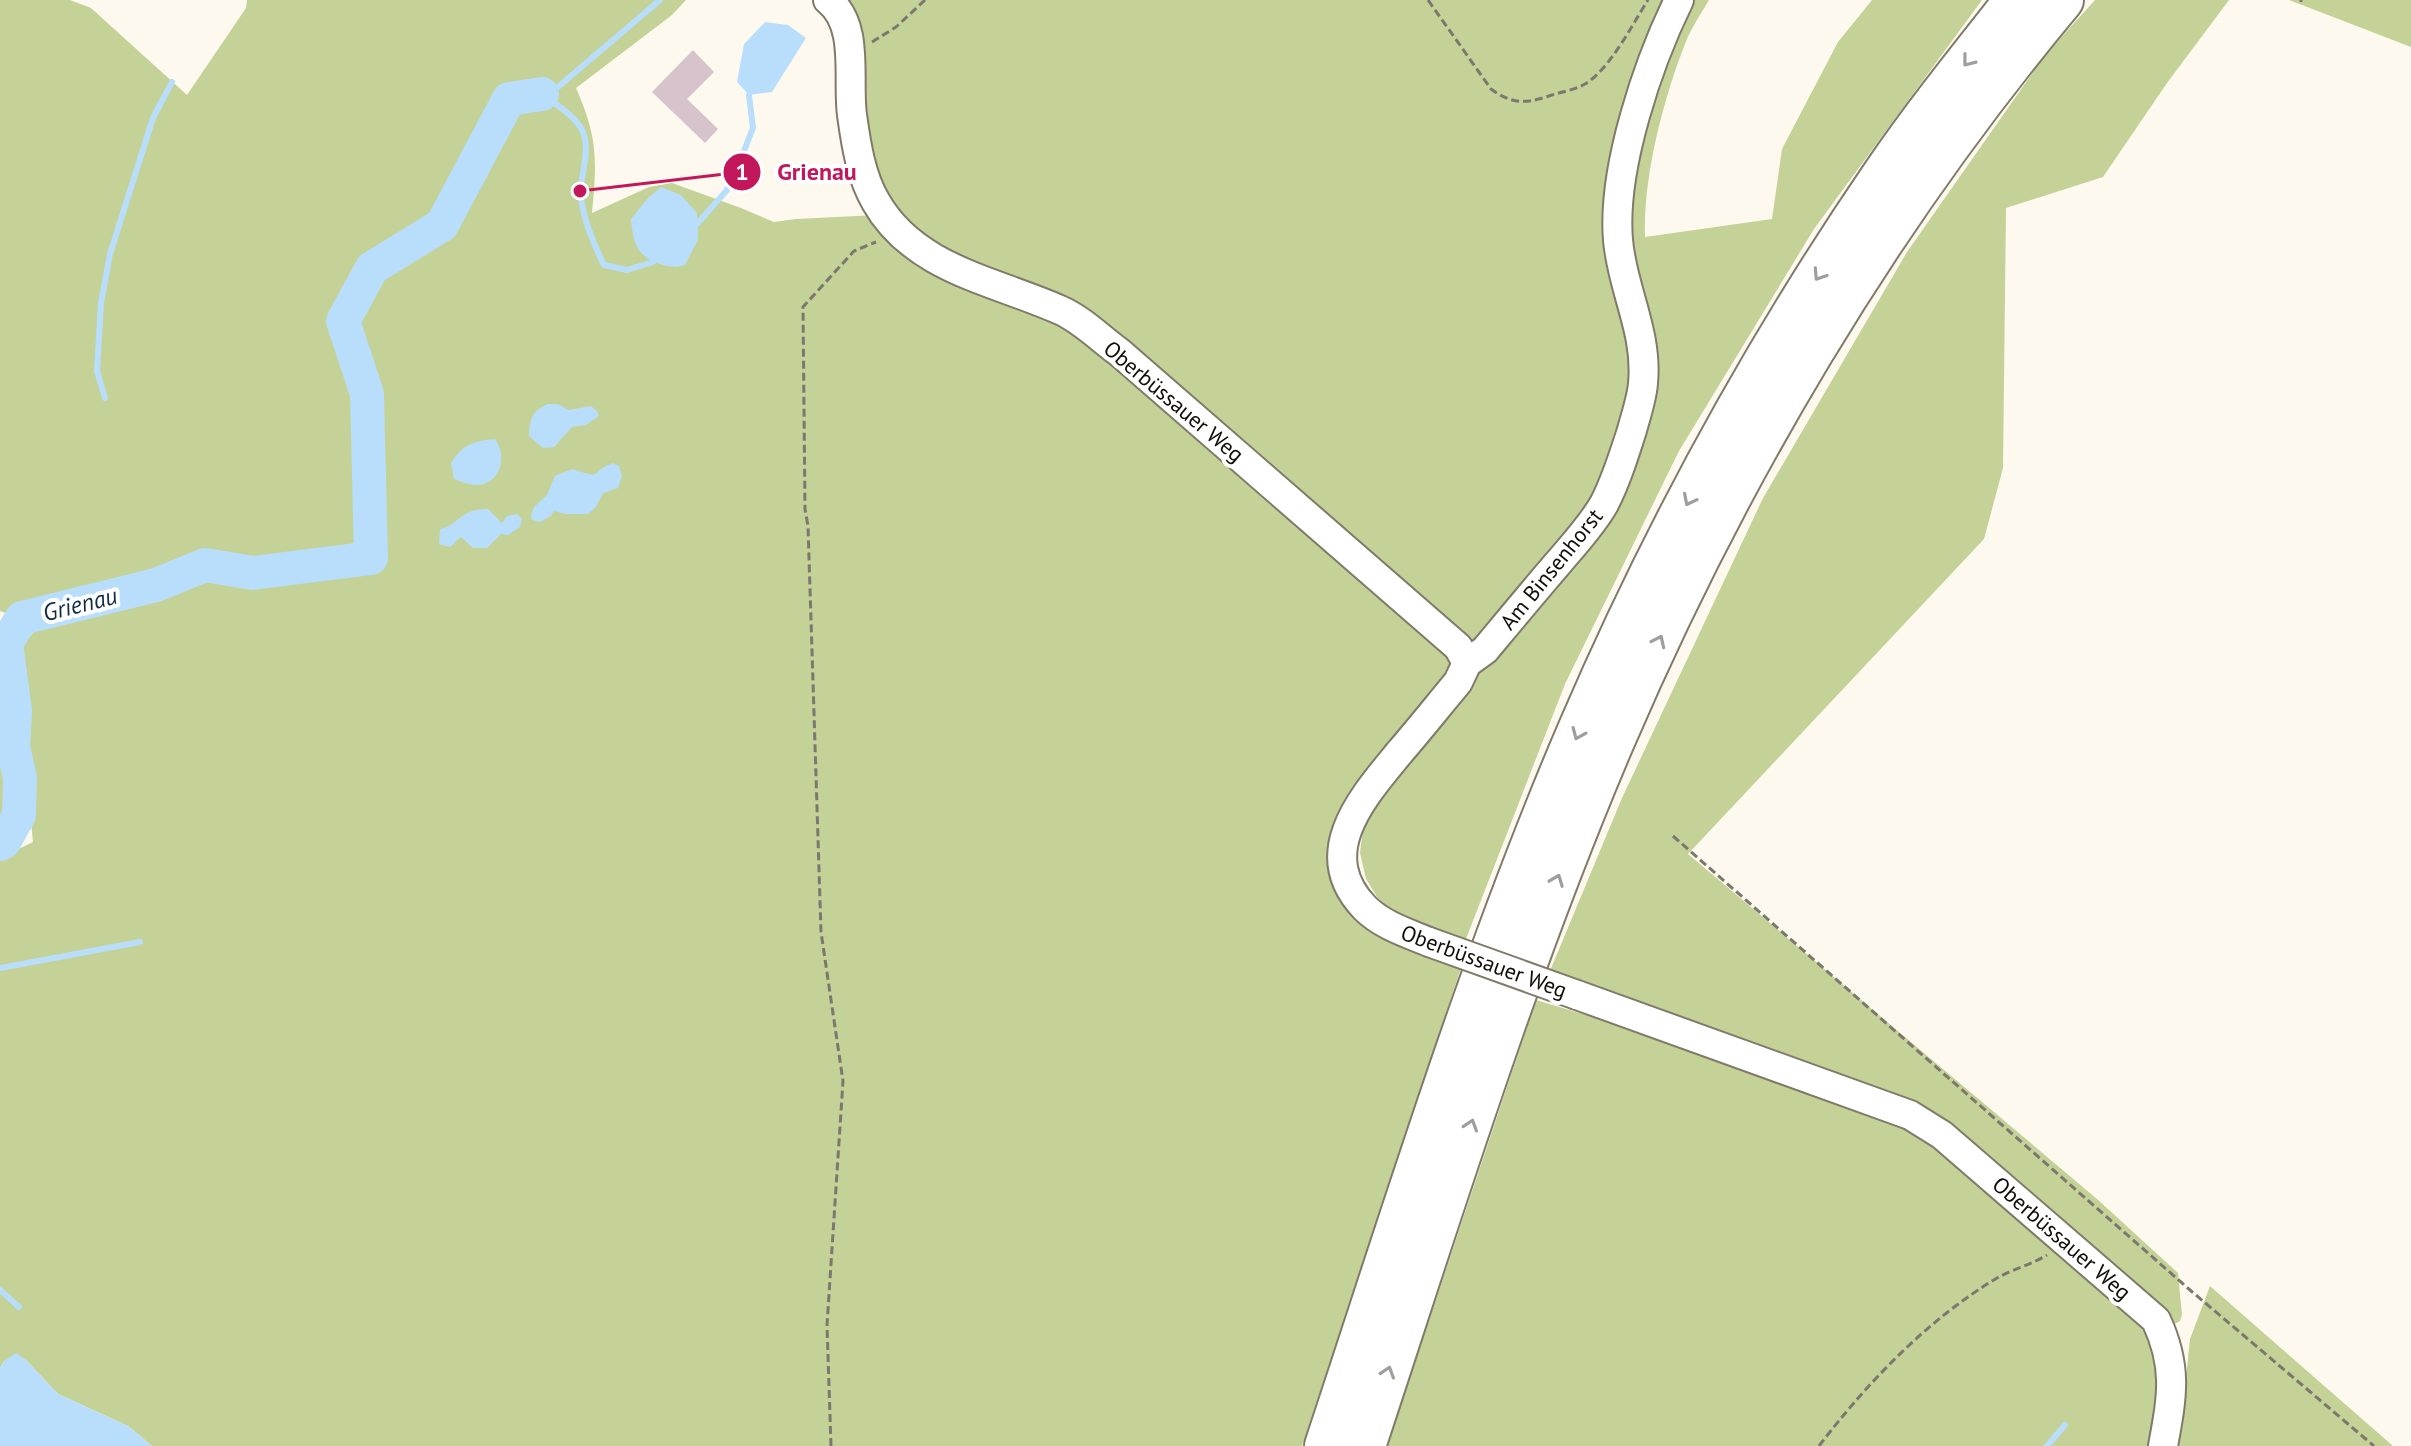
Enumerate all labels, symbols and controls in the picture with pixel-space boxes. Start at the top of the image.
one-way arrow [1963,52,1977,67]
callout: Grienau [722,148,873,196]
text: 1 [735,156,749,187]
text: Grienau [777,156,857,187]
one-way arrow [1814,266,1829,280]
street label: Oberbüssauer Weg [1098,334,1250,468]
one-way arrow [1683,491,1699,506]
street label: Am Binsenhorst [1494,502,1609,635]
water label: Grienau [40,580,120,628]
one-way arrow [1649,635,1665,649]
one-way arrow [1571,726,1587,740]
one-way arrow [1547,874,1564,888]
street label: Oberbüssauer Weg [1397,918,1571,1004]
one-way arrow [1461,1119,1477,1133]
street label: Oberbüssauer Weg [1987,1170,2137,1306]
one-way arrow [1379,1366,1395,1380]

